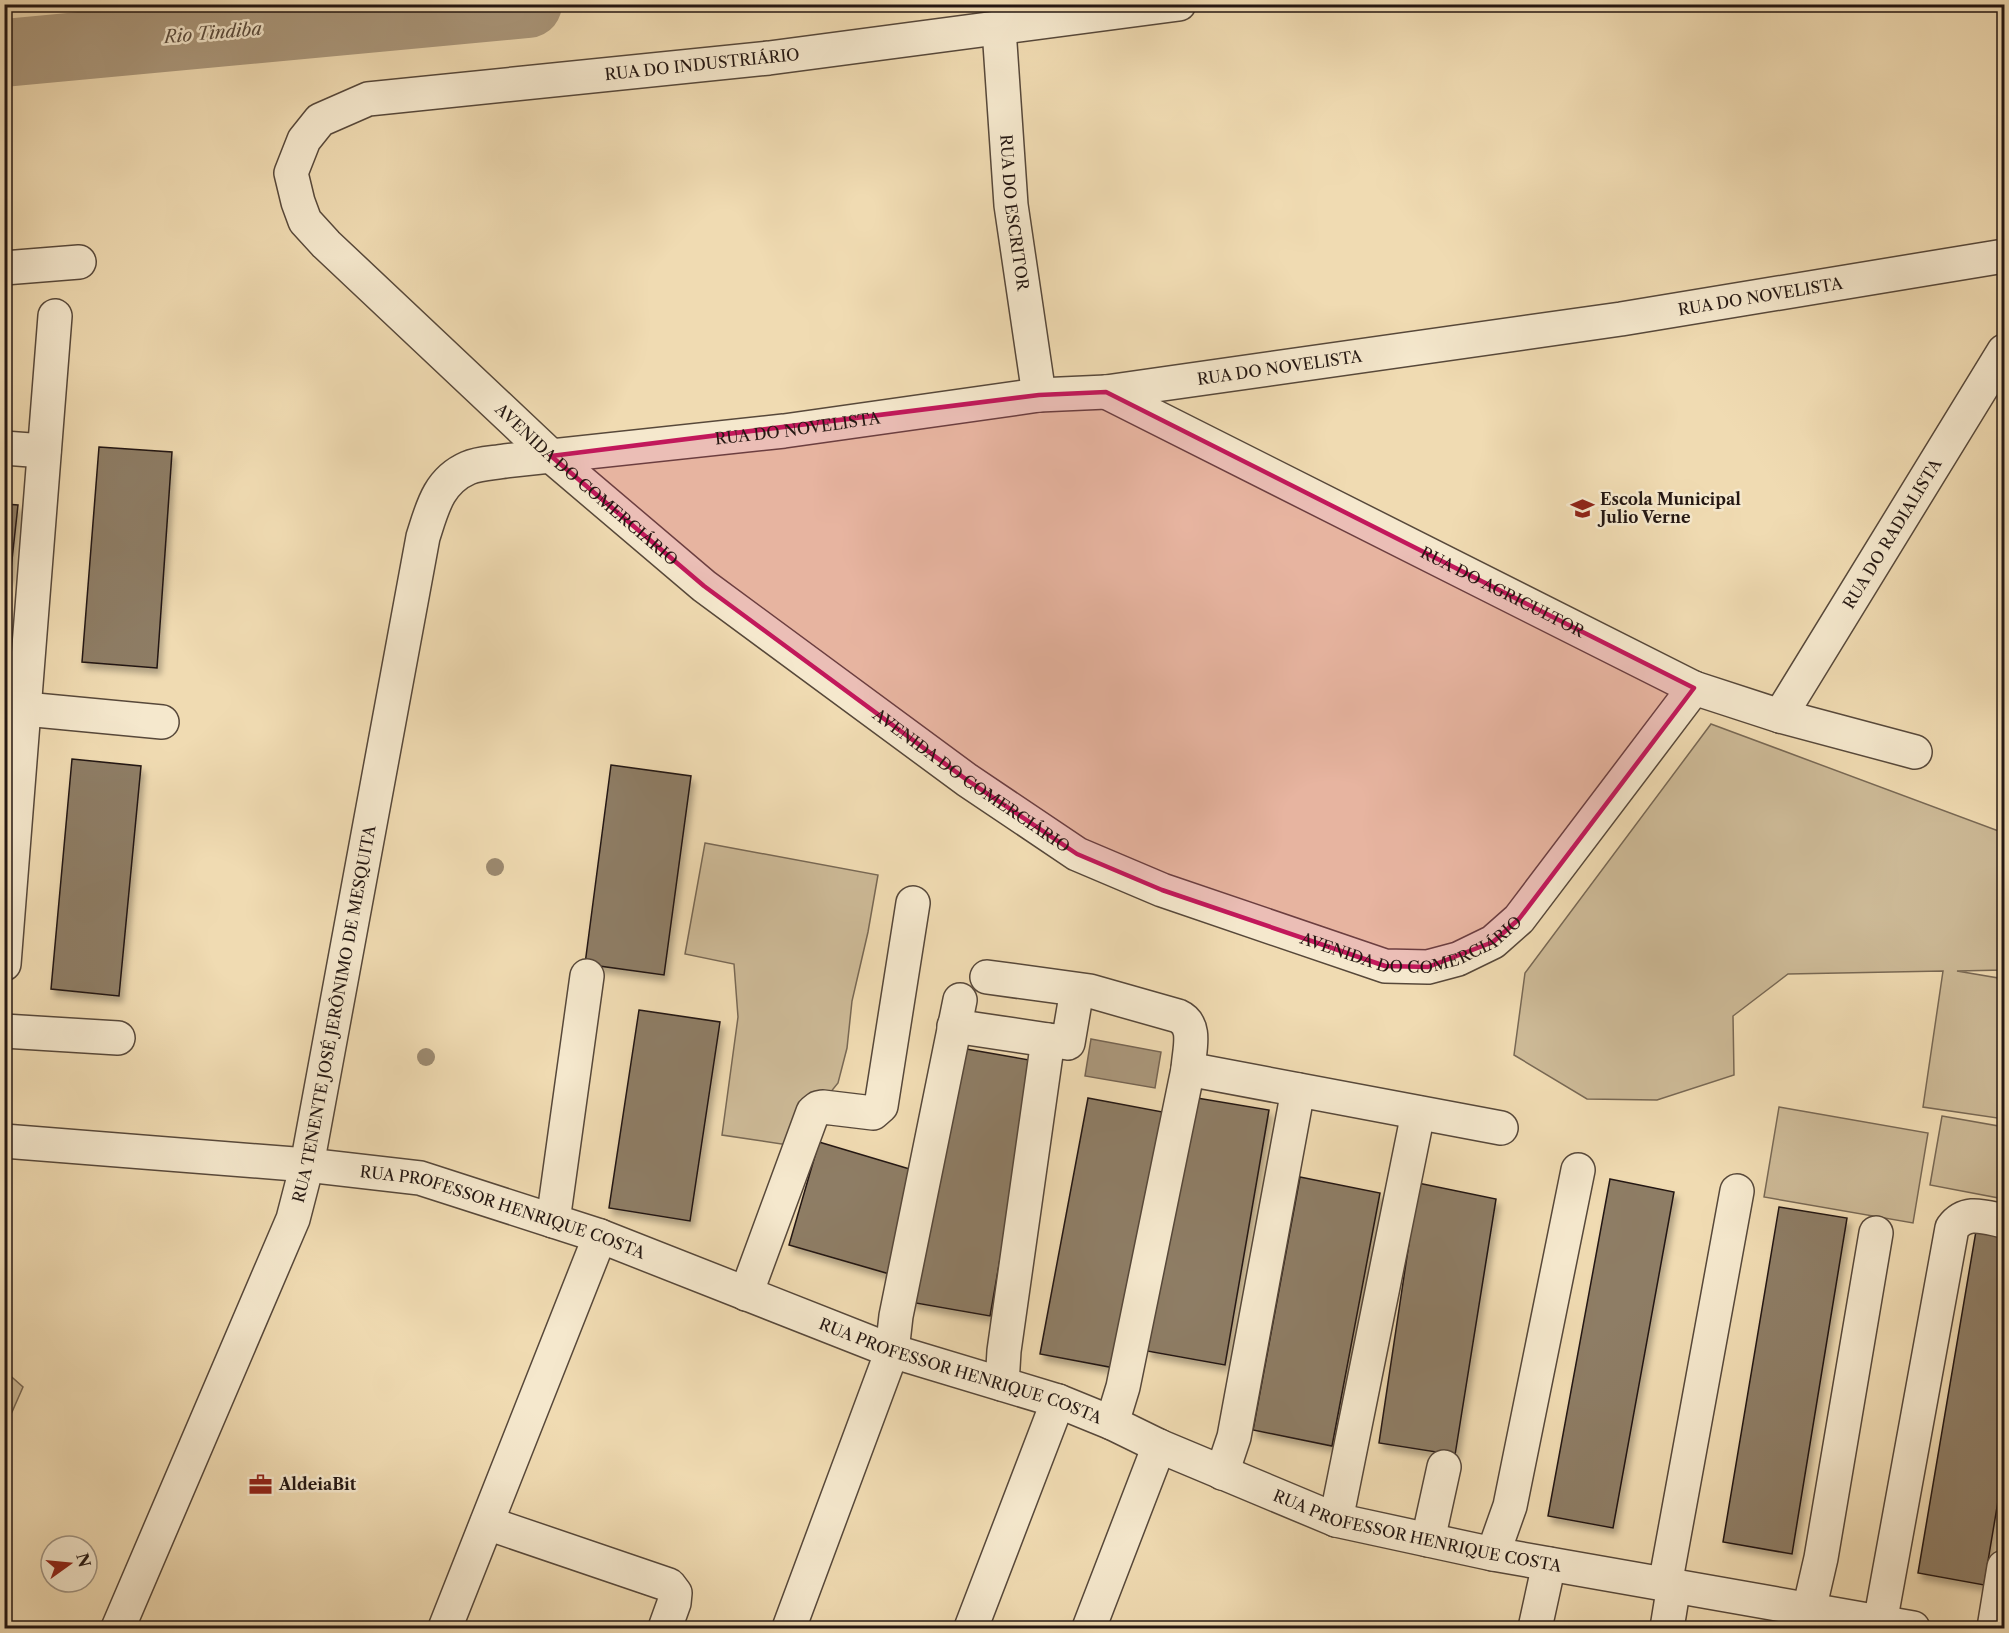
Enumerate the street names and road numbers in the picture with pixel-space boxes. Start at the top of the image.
street label: RUA DO INDUSTRIÁRIO [604,44,800,84]
street label: RUA DO ESCRITOR [996,134,1034,293]
street label: RUA DO NOVELISTA [1676,273,1845,319]
street label: RUA DO NOVELISTA [1196,346,1365,389]
street label: AVENIDA DO COMERCIÁRIO [491,398,682,570]
street label: RUA DO NOVELISTA [714,407,883,448]
street label: RUA DO RADIALISTA [1838,454,1946,612]
street label: RUA DO AGRICULTOR [1417,542,1589,642]
street label: AVENIDA DO COMERCIÁRIO [868,704,1074,856]
street label: RUA TENENTE JOSÉ JERÔNIMO DE MESQUITA [288,823,380,1205]
street label: AVENIDA DO COMERCIÁRIO [1297,912,1526,977]
street label: RUA PROFESSOR HENRIQUE COSTA [359,1161,649,1263]
street label: RUA PROFESSOR HENRIQUE COSTA [816,1313,1106,1428]
street label: RUA PROFESSOR HENRIQUE COSTA [1270,1485,1564,1576]

